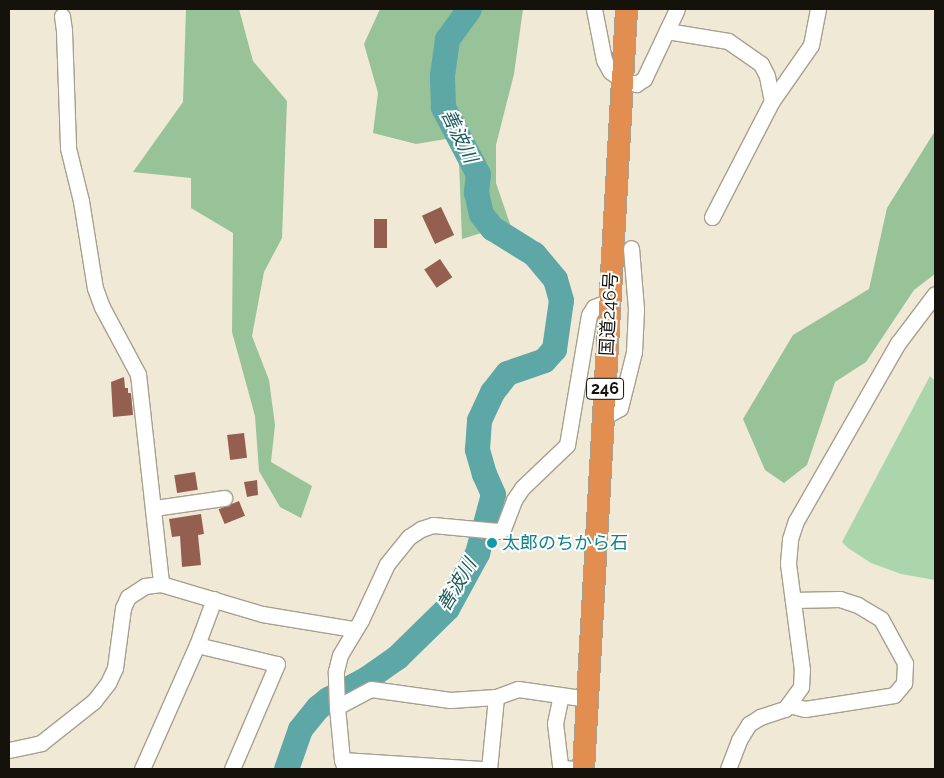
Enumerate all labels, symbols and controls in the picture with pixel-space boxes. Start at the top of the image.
water label: 善波川 [436,105,482,167]
street label: 国道246号 [596,271,622,357]
road number: 246 [585,376,625,402]
place label: 太郎のちから石 [502,532,628,554]
marker: 太郎のちから石 [486,537,498,549]
water label: 善波川 [433,555,481,615]

